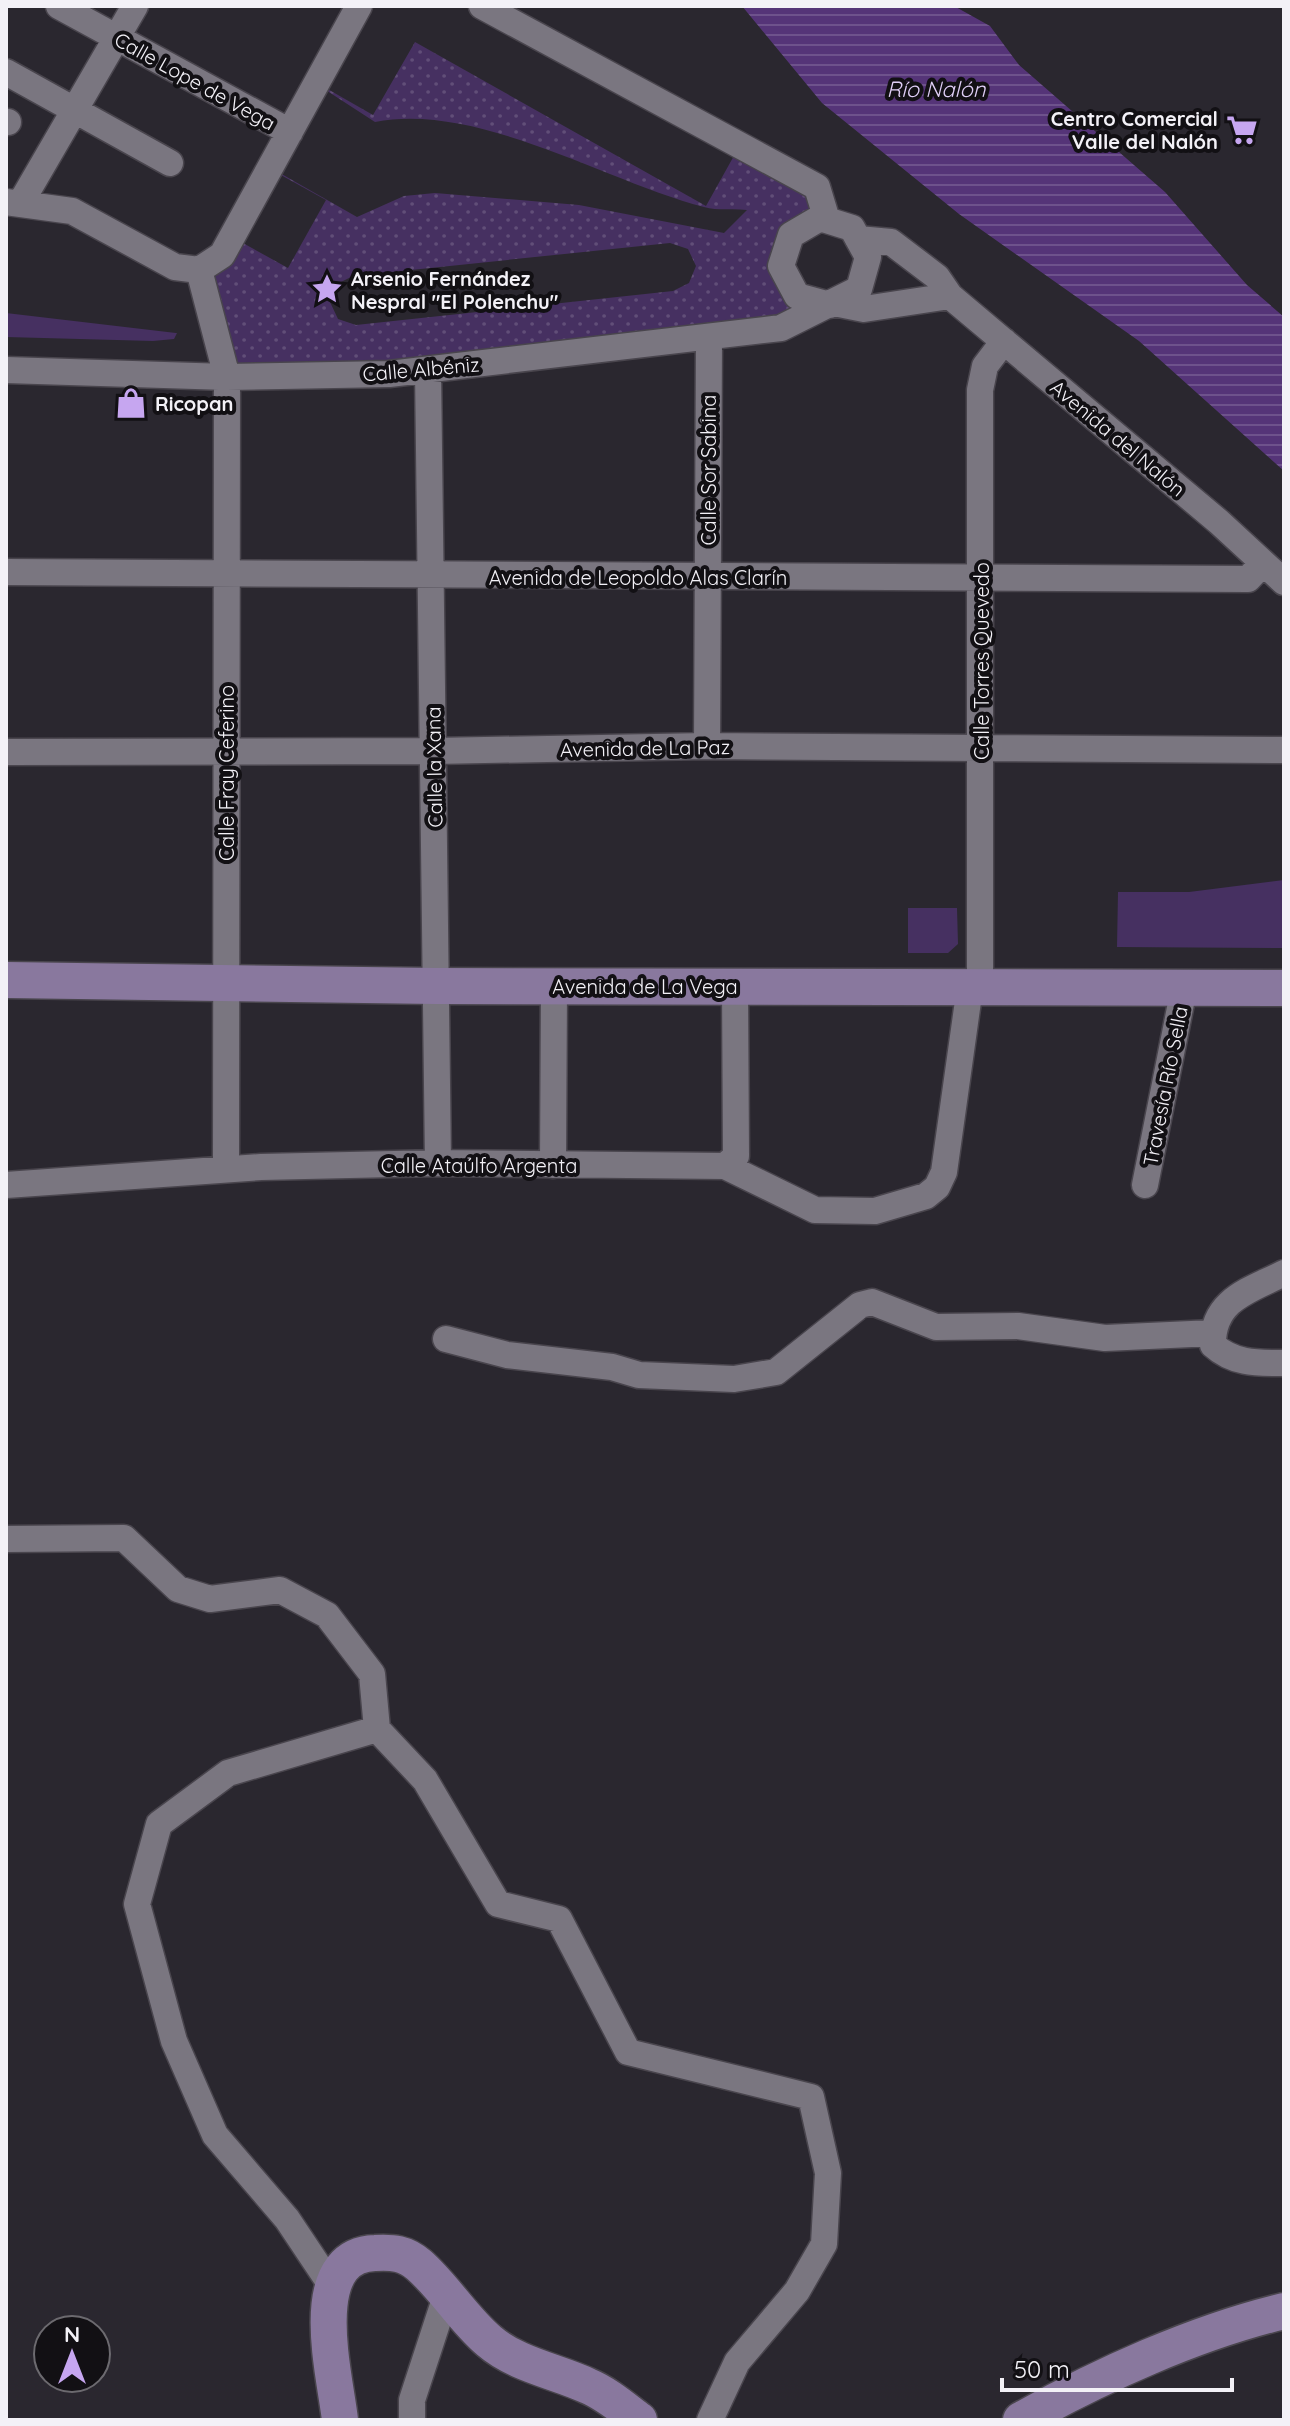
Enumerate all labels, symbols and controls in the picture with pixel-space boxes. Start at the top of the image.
street label: Calle Lope de Vega [110,26,280,136]
water label: Río Nalón [886,75,987,103]
place label: Centro Comercial Valle del Nalón [1051,106,1218,154]
supermarket icon: Centro Comercial Valle del Nalón [1225,113,1259,147]
place label: Arsenio Fernández Nespral "El Polenchu" [351,266,559,314]
place icon: Arsenio Fernández Nespral "El Polenchu" [310,272,344,306]
street label: Calle Albéniz [361,351,481,387]
street label: Avenida del Nalón [1046,374,1190,502]
shop icon: Ricopan [114,386,148,420]
place label: Ricopan [155,391,233,416]
street label: Calle Sor Sabina [696,395,721,545]
street label: Calle Torres Quevedo [969,562,994,760]
street label: Avenida de Leopoldo Alas Clarín [489,565,787,590]
street label: Calle Fray Ceferino [214,685,239,861]
street label: Calle la Xana [420,706,448,828]
street label: Avenida de La Paz [560,734,730,762]
street label: Avenida de La Vega [552,974,738,999]
street label: Travesía Río Sella [1137,1004,1193,1168]
street label: Calle Ataúlfo Argenta [381,1153,577,1178]
north arrow [32,2314,112,2394]
text: N [64,2320,80,2348]
scale bar [1002,2342,1232,2392]
text: 50 m [1014,2354,1070,2384]

